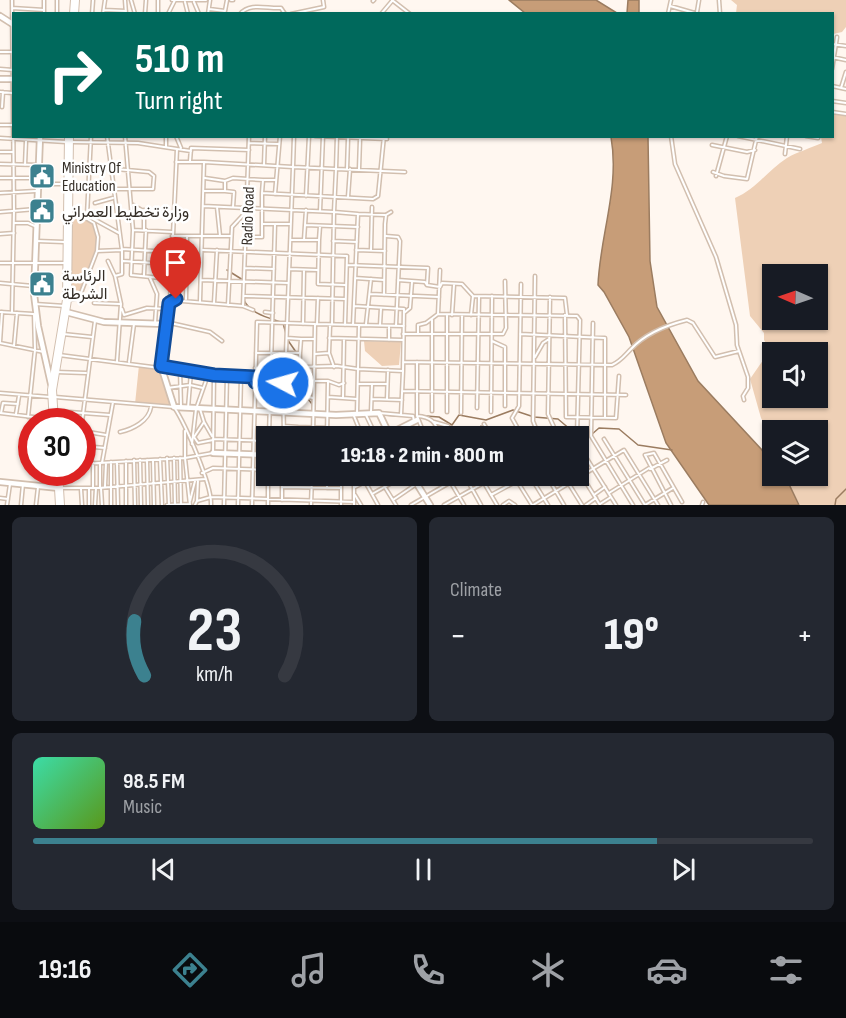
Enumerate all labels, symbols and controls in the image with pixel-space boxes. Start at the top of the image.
text: 510 m [135,34,224,85]
icon: right [36,36,114,114]
text: Turn right [135,85,222,117]
place label: Ministry Of Education [62,159,121,196]
public building icon: Ministry Of Education [27,161,57,191]
street label: Radio Road [238,186,259,246]
public building icon: وزارة تخطيط العمراني [27,196,57,226]
place label: وزارة تخطيط العمراني [62,203,189,225]
pin [150,237,201,299]
icon: arrive [159,246,192,279]
north arrow [762,264,828,330]
map controls [762,264,828,486]
place label: الرئاسة الشرطة [62,267,107,304]
public building icon: الرئاسة الشرطة [27,269,57,299]
button: sound [762,342,828,408]
position arrow [251,351,315,415]
speed limit sign: 30 [18,408,96,486]
button: layers [762,420,828,486]
text: 19:18 · 2 min · 800 m [341,442,504,469]
text: Climate [450,578,502,602]
text: 23 [187,594,242,669]
text: 19° [604,608,659,663]
text: − [450,616,466,656]
text: + [797,616,813,656]
text: km/h [196,662,233,687]
text: 98.5 FM [123,768,185,795]
text: Music [123,795,162,819]
icon: previous [147,853,180,886]
icon: pause [407,853,440,886]
icon: next [667,853,700,886]
icon: directions [169,949,211,991]
icon: music [288,949,330,991]
icon: phone [407,949,449,991]
icon: climate [527,949,569,991]
icon: car [646,949,688,991]
icon: filters [765,949,807,991]
text: 19:16 [39,954,91,986]

